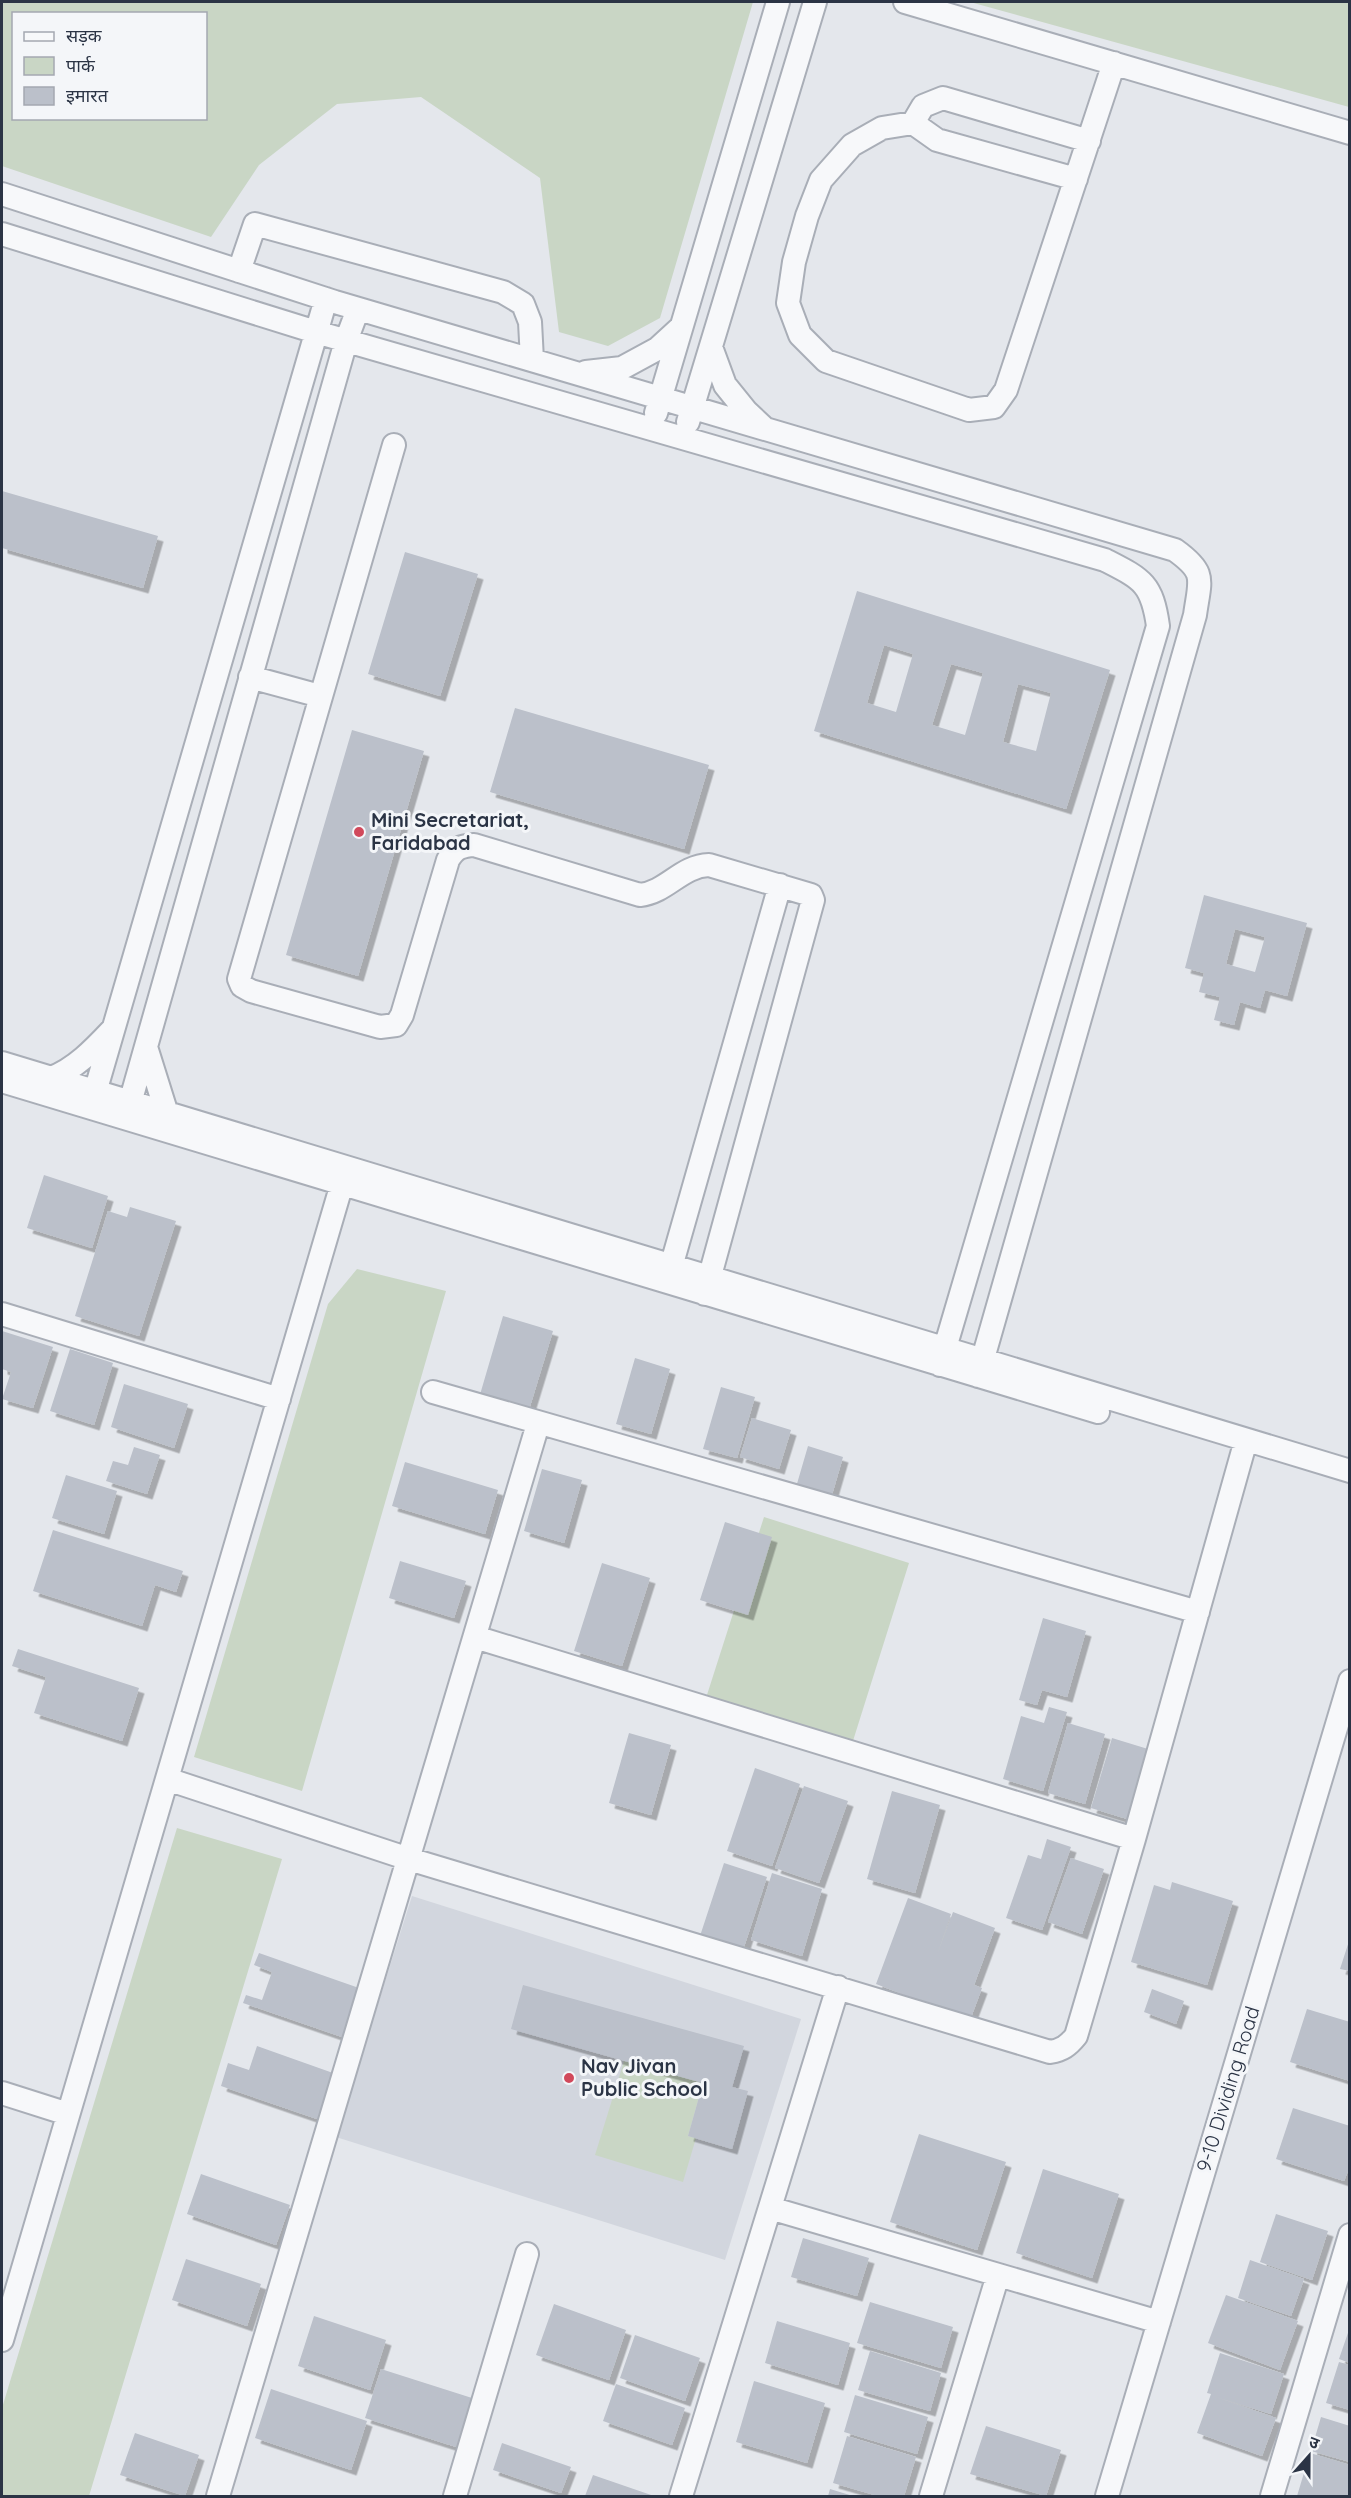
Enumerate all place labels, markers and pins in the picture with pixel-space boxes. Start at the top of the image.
place label: Mini Secretariat, Faridabad [371,807,529,855]
marker: Mini Secretariat, Faridabad [352,825,366,839]
place label: Nav Jivan Public School [581,2053,708,2101]
marker: Nav Jivan Public School [562,2071,576,2085]

